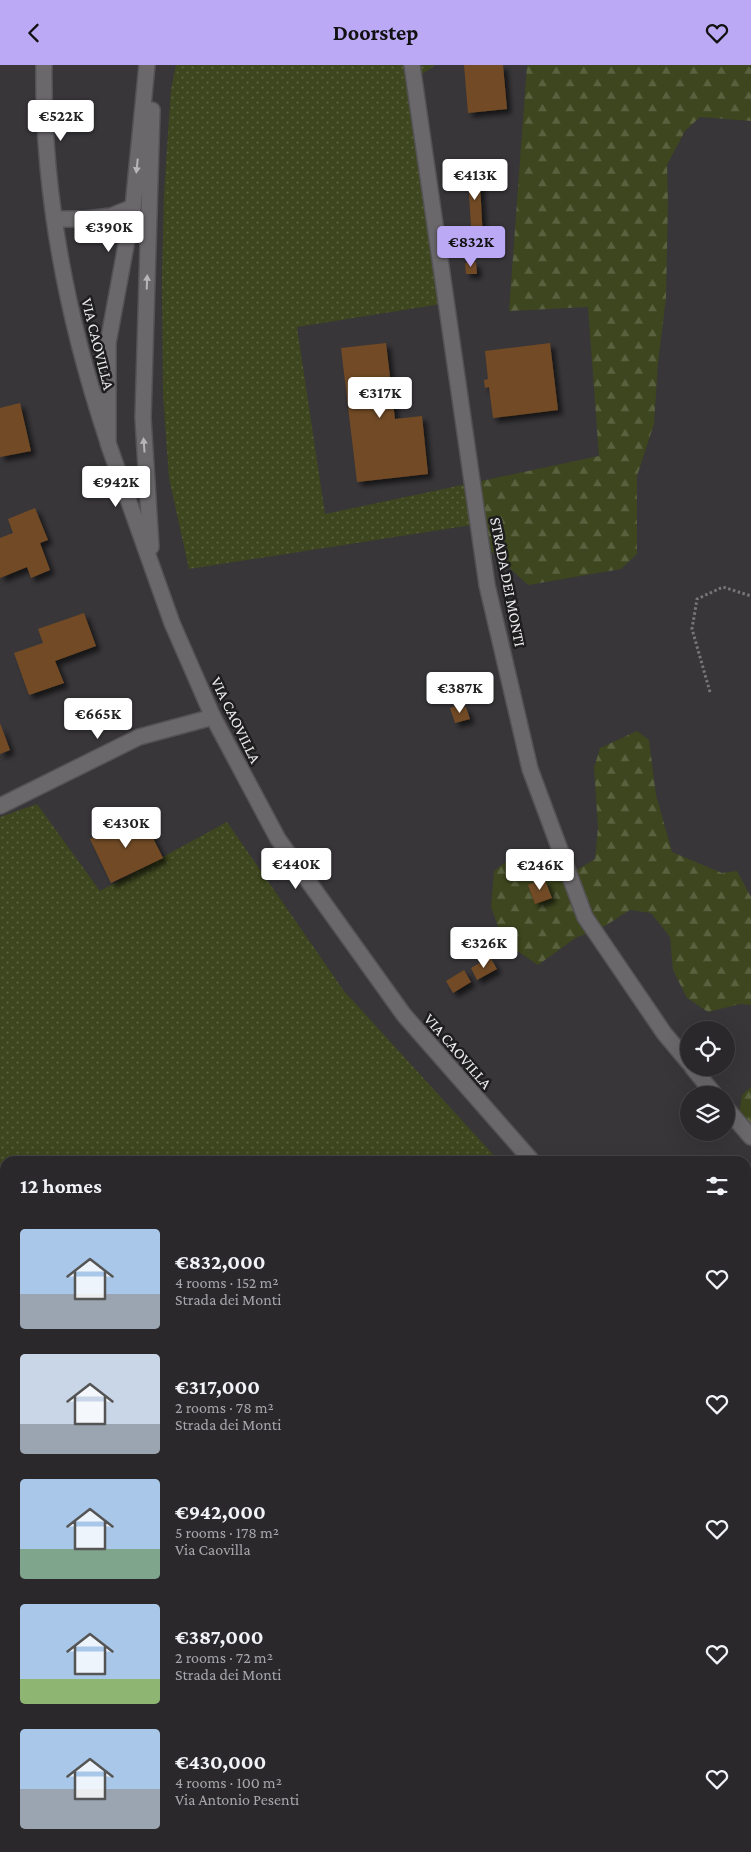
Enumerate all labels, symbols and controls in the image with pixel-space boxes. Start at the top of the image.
icon: back [20,19,48,47]
icon: heart [703,19,731,47]
text: Doorstep [333,20,418,45]
pin: €522K [26,99,96,142]
text: €522K [39,107,83,124]
one-way arrow [133,158,141,174]
pin: €413K [440,159,510,201]
text: €413K [454,166,497,183]
pin: €390K [74,211,144,253]
text: €390K [86,218,132,235]
pin: €832K [436,225,506,268]
text: €832K [448,233,494,250]
one-way arrow [143,274,151,290]
street label: VIA CAOVILLA [78,296,118,392]
pin: €317K [345,377,415,419]
text: €317K [359,384,401,401]
one-way arrow [140,436,148,452]
pin: €942K [81,465,151,508]
text: €942K [93,473,139,490]
street label: STRADA DEI MONTI [487,516,529,648]
pin: €387K [425,671,495,714]
street label: VIA CAOVILLA [208,674,265,767]
text: €387K [438,679,482,696]
pin: €665K [63,697,133,740]
text: €665K [75,705,121,722]
pin: €430K [91,807,161,849]
text: €430K [103,814,149,831]
pin: €440K [261,847,331,890]
pin: €246K [505,849,575,891]
text: €440K [272,855,320,872]
text: €246K [517,856,563,873]
pin: €326K [449,927,519,969]
text: €326K [461,934,507,951]
street label: VIA CAOVILLA [421,1010,496,1093]
map controls [680,1021,735,1141]
button: locate [680,1021,735,1076]
button: layers [680,1086,735,1141]
icon: filters [703,1172,731,1200]
text: 12 homes [20,1174,102,1198]
icon: home [60,1249,120,1309]
text: €832,000 [175,1250,266,1274]
icon: heart [703,1265,731,1293]
text: 4 rooms · 152 m² [175,1274,279,1291]
text: Strada dei Monti [175,1291,281,1308]
icon: home [60,1374,120,1434]
text: €317,000 [175,1375,260,1399]
icon: heart [703,1390,731,1418]
text: 2 rooms · 78 m² [175,1399,274,1416]
text: Strada dei Monti [175,1416,281,1433]
icon: home [60,1499,120,1559]
text: €942,000 [175,1500,266,1524]
icon: heart [703,1515,731,1543]
text: 5 rooms · 178 m² [175,1524,279,1541]
text: Via Caovilla [175,1541,251,1558]
icon: home [60,1624,120,1684]
text: €387,000 [175,1625,264,1649]
icon: heart [703,1640,731,1668]
text: 2 rooms · 72 m² [175,1649,273,1666]
text: Strada dei Monti [175,1666,281,1683]
icon: home [60,1749,120,1809]
text: €430,000 [175,1750,266,1774]
icon: heart [703,1765,731,1793]
text: 4 rooms · 100 m² [175,1774,282,1791]
text: Via Antonio Pesenti [175,1791,299,1808]

